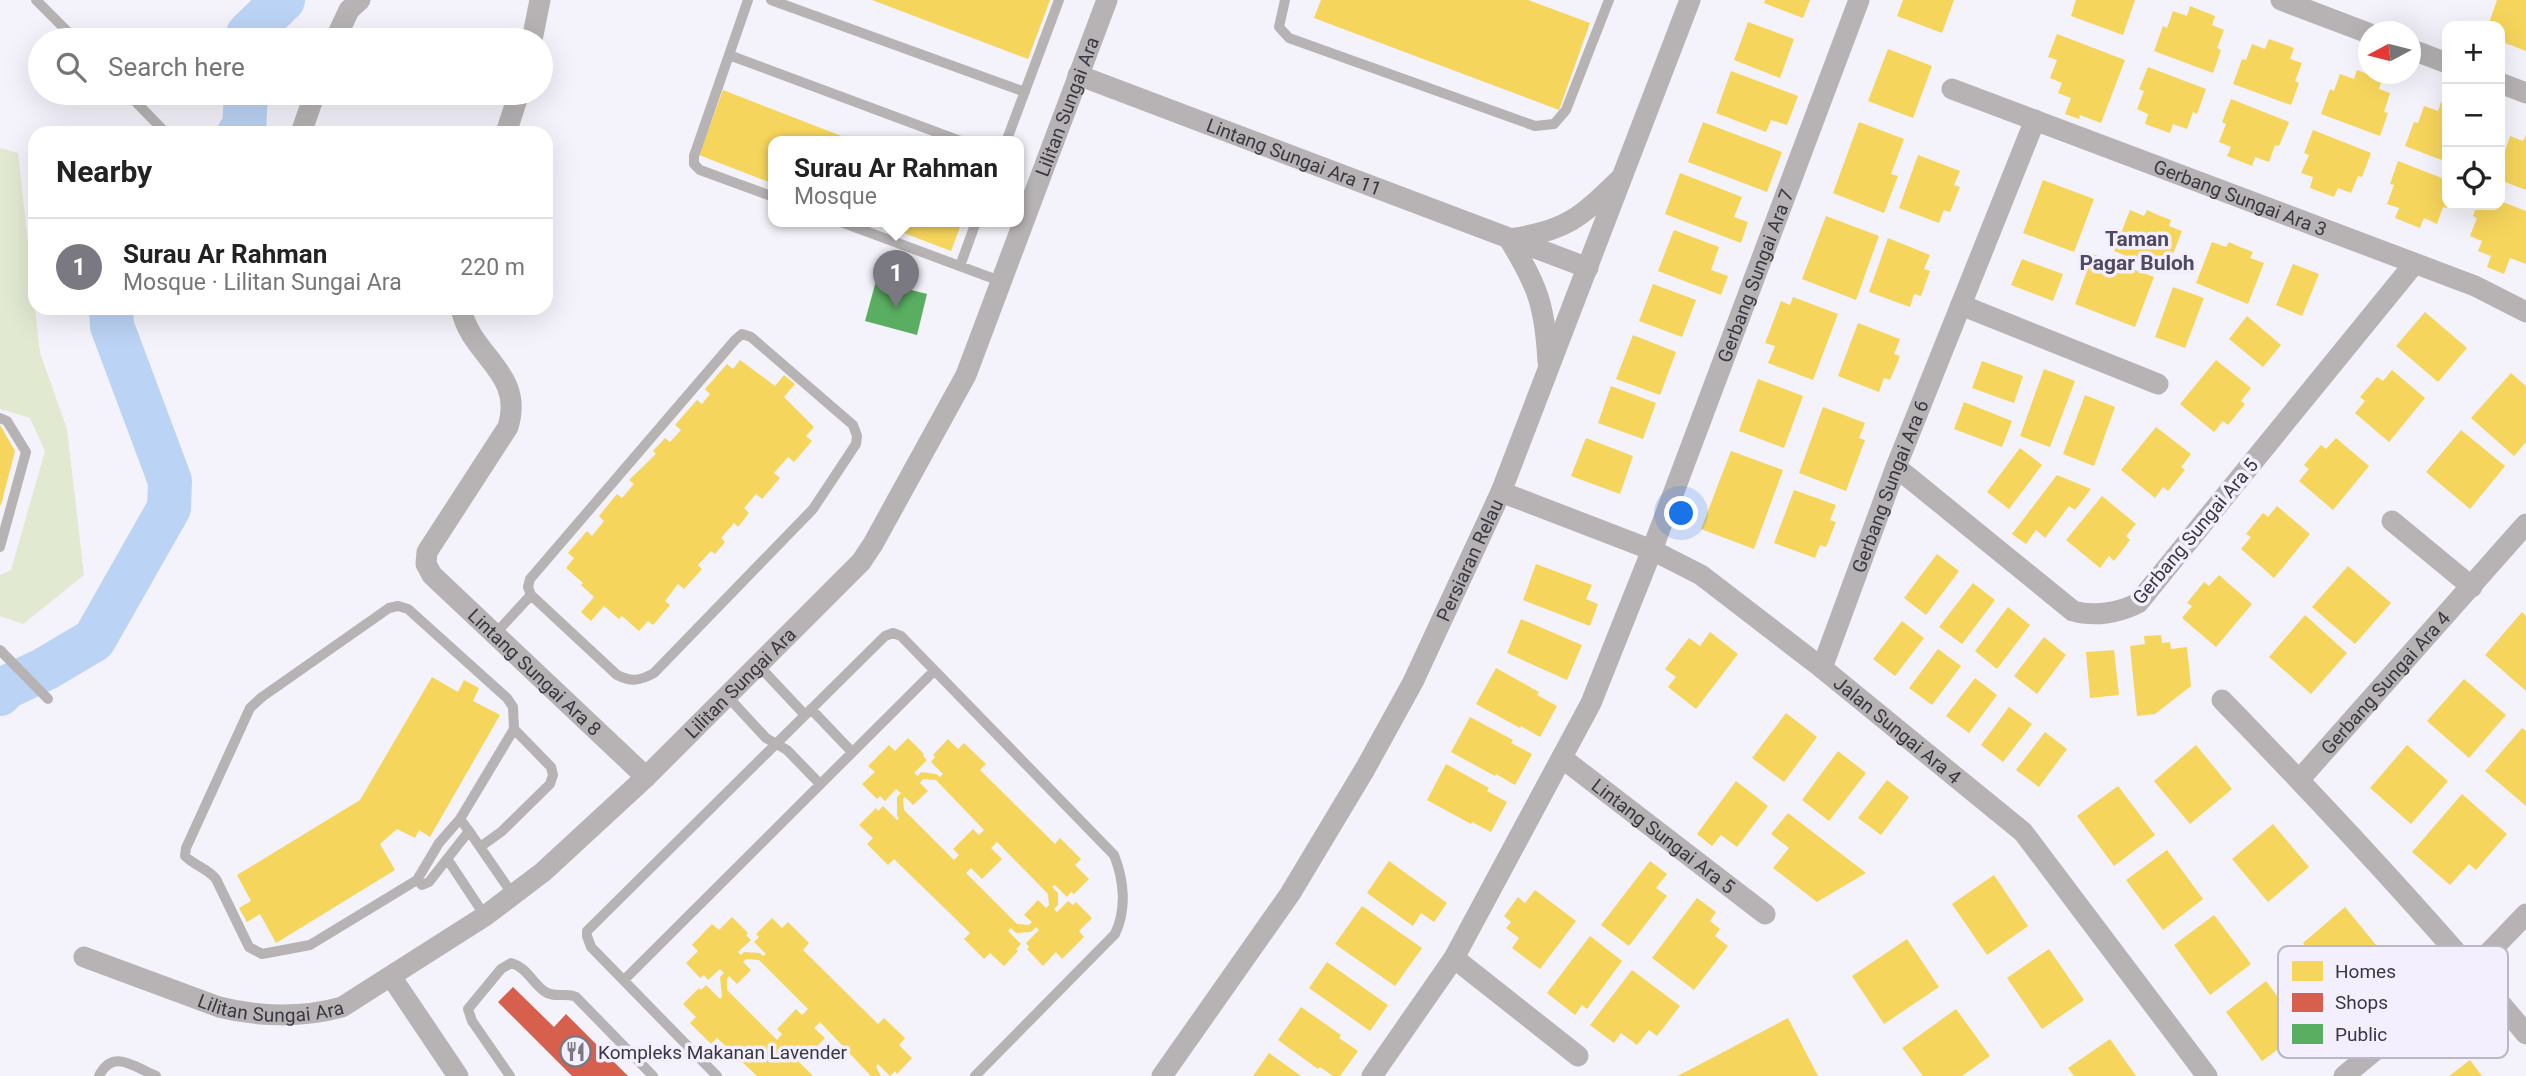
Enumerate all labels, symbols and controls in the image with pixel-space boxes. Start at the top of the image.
north arrow [2358,21,2421,84]
map controls [2442,21,2505,210]
button: + [2442,21,2505,84]
search box [28,28,553,105]
street label: Lilitan Sungai Ara [1031,34,1104,180]
icon: search [52,48,90,86]
text: Search here [108,52,245,82]
button: − [2442,84,2505,147]
street label: Lintang Sungai Ara 11 [1203,114,1385,201]
popup [768,136,1024,227]
button: locate [2442,147,2505,210]
text: Surau Ar Rahman [794,153,998,183]
text: Nearby [56,154,152,189]
street label: Gerbang Sungai Ara 3 [2150,155,2330,241]
text: Mosque [794,183,877,210]
street label: Gerbang Sungai Ara 7 [1713,186,1799,366]
district label: Taman Pagar Buloh [2079,227,2195,275]
text: Surau Ar Rahman [123,239,327,269]
pin: 1 [873,250,919,308]
text: 1 [72,254,86,281]
text: 220 m [460,254,525,281]
text: Mosque · Lilitan Sungai Ara [123,269,402,296]
street label: Gerbang Sungai Ara 6 [1847,397,1934,576]
street label: Gerbang Sungai Ara 5 [2128,454,2263,609]
street label: Persiaran Relau [1432,496,1508,625]
your location [1664,496,1698,530]
street label: Lintang Sungai Ara 8 [463,604,606,741]
street label: Gerbang Sungai Ara 4 [2316,607,2455,759]
street label: Lilitan Sungai Ara [680,623,801,743]
street label: Jalan Sungai Ara 4 [1829,671,1966,789]
street label: Lintang Sungai Ara 5 [1587,774,1739,899]
legend [2278,946,2508,1058]
text: Homes [2335,960,2396,983]
street label: Lilitan Sungai Ara [195,989,346,1027]
text: Shops [2335,991,2388,1014]
text: Public [2335,1023,2387,1046]
restaurant icon: Kompleks Makanan Lavender [558,1035,592,1069]
place label: Kompleks Makanan Lavender [598,1041,847,1064]

